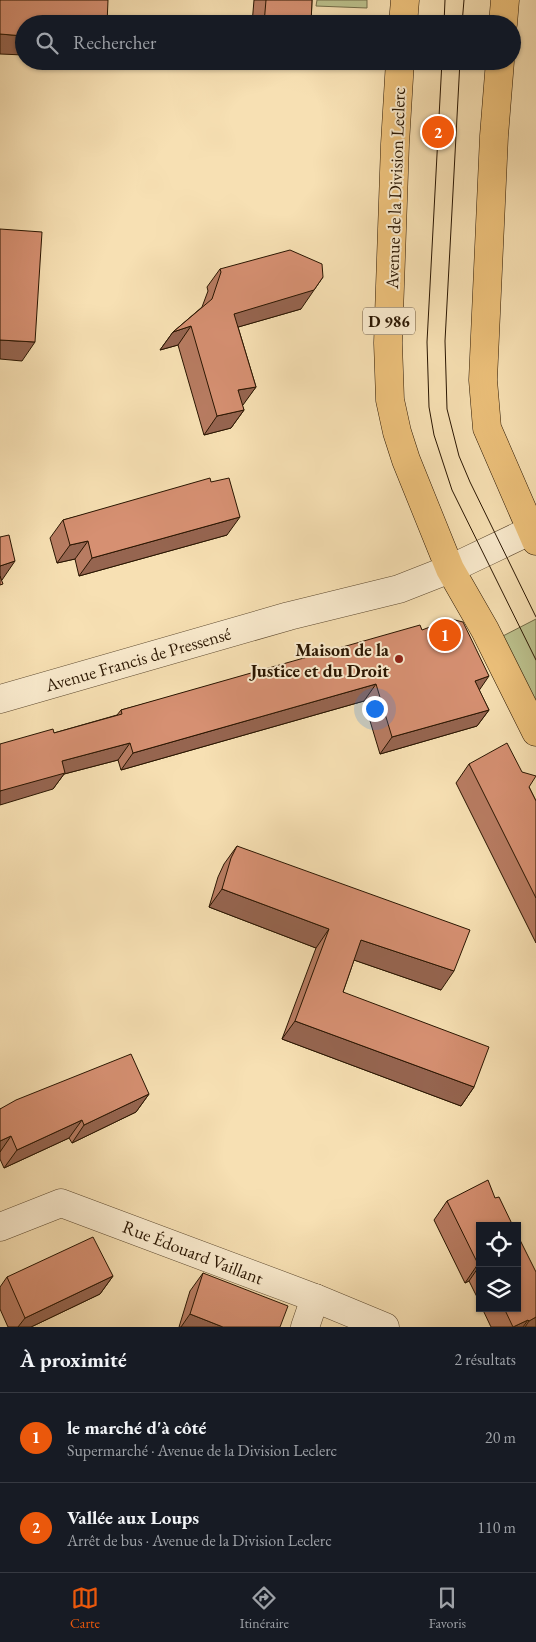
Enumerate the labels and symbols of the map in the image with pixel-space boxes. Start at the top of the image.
street label: Avenue de la Division Leclerc [380,87,410,290]
pin: 2 [422,113,454,151]
road number: D 986 [363,308,415,334]
pin: 1 [429,616,461,654]
street label: Avenue Francis de Pressensé [42,621,233,697]
place label: Maison de la Justice et du Droit [249,638,389,682]
marker: Maison de la Justice et du Droit [393,653,405,665]
your location [362,696,388,722]
street label: Rue Édouard Vaillant [119,1215,267,1290]

